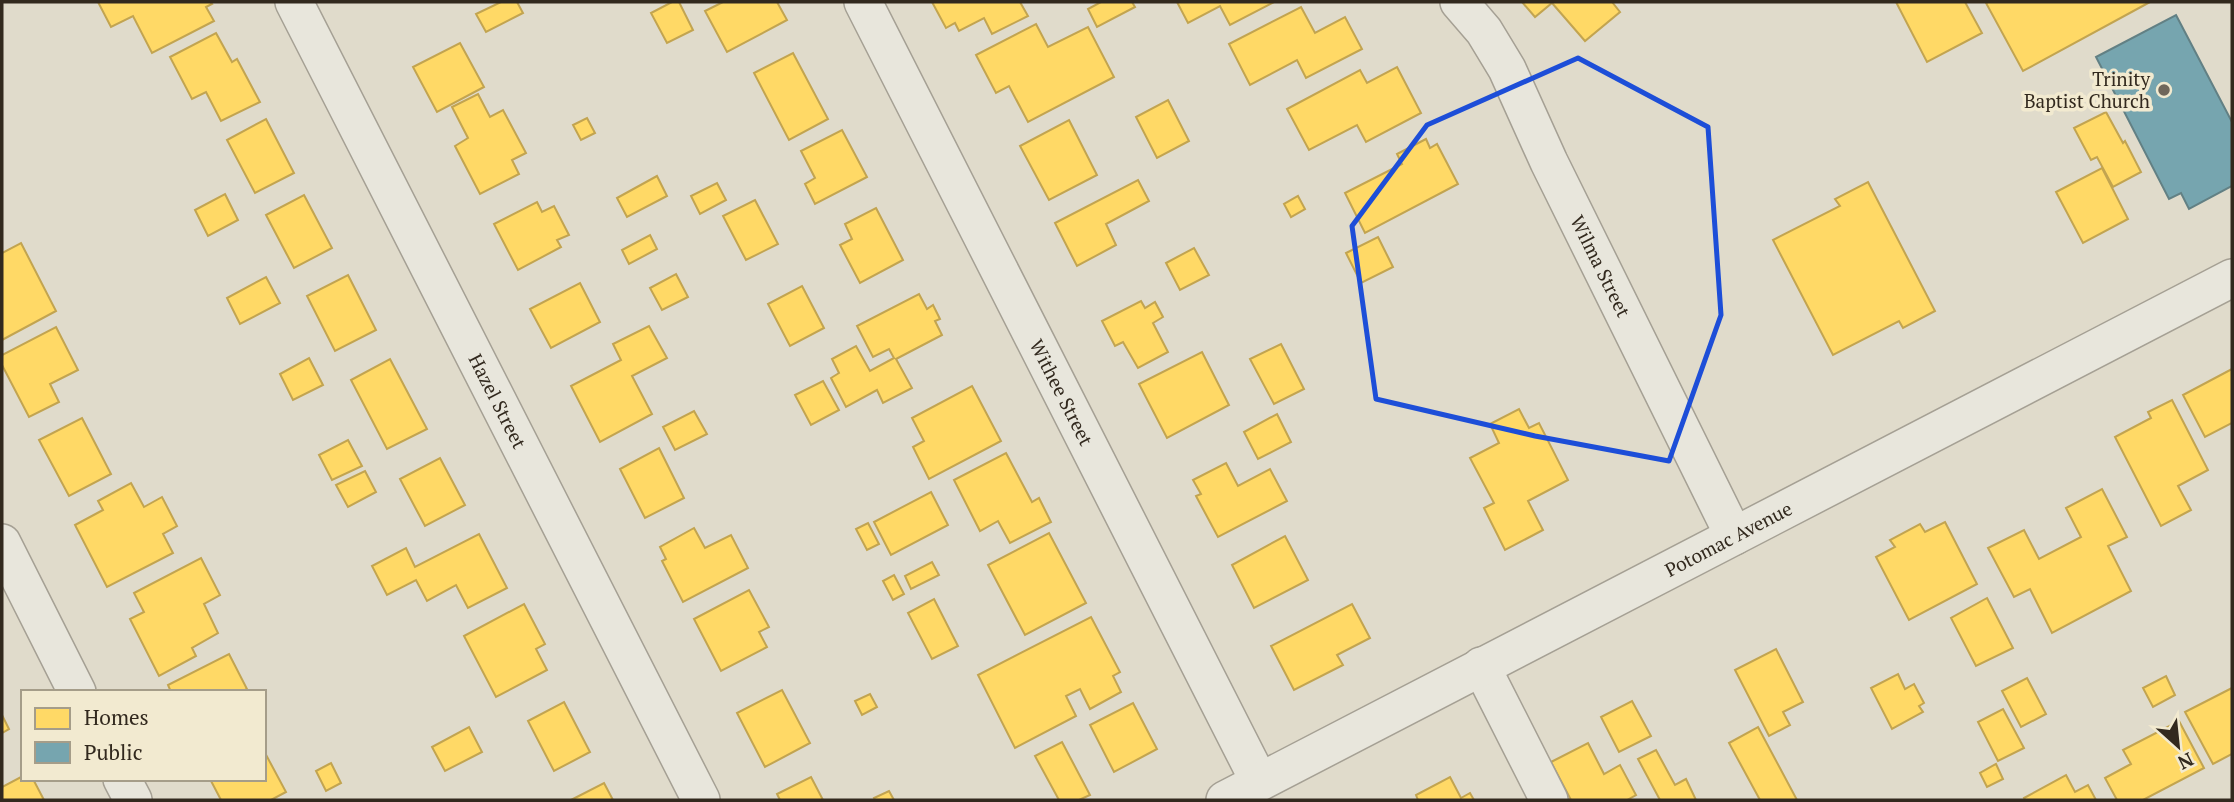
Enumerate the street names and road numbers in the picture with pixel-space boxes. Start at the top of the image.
street label: Wilma Street [1565,211,1637,321]
street label: Withee Street [1024,335,1099,450]
street label: Hazel Street [463,349,533,452]
street label: Potomac Avenue [1660,495,1796,582]

